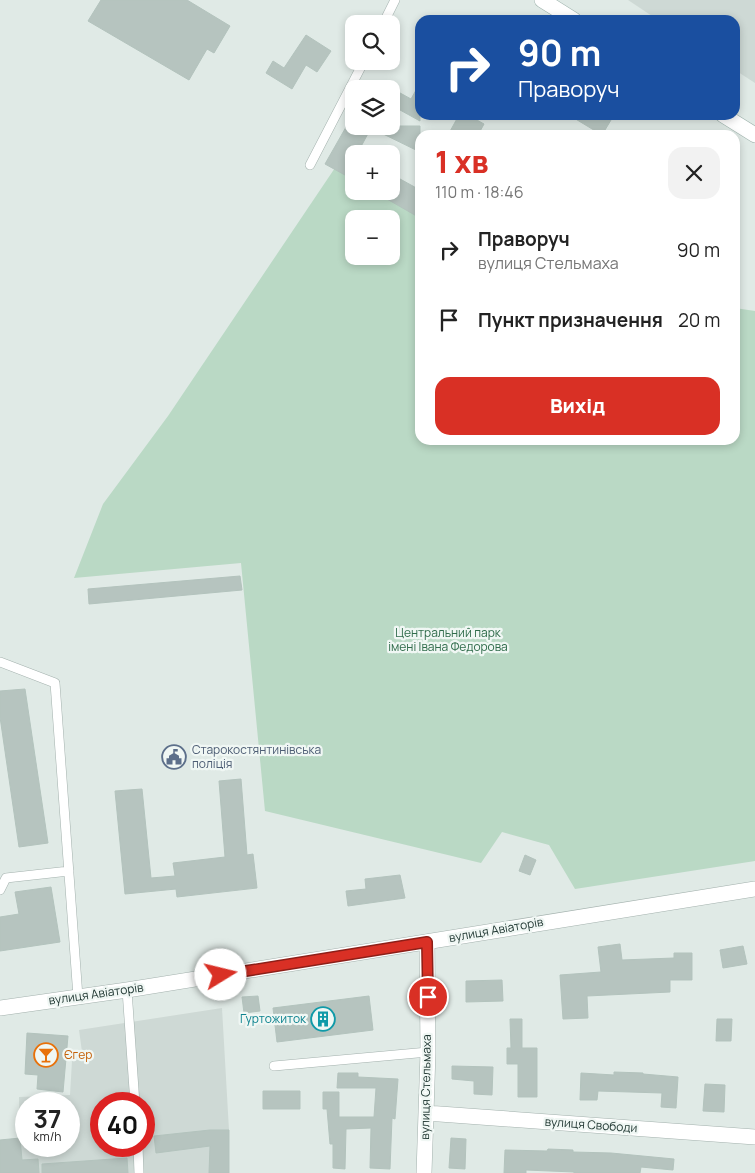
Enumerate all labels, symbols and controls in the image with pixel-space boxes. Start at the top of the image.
map controls [345,15,400,265]
button: search [345,15,400,70]
text: 90 m [518,29,601,77]
icon: right [435,35,500,100]
text: Праворуч [518,74,619,104]
button: layers [345,80,400,135]
text: 1 хв [435,141,489,182]
button: + [345,145,400,200]
button: close [668,147,720,199]
text: 110 m · 18:46 [435,181,524,203]
button: − [345,210,400,265]
text: Праворуч [478,226,570,252]
icon: right [435,236,463,264]
text: 90 m [677,237,720,263]
text: вулиця Стельмаха [478,252,619,274]
icon: arrive [435,306,463,334]
text: Пункт призначення [478,307,663,333]
text: 20 m [678,307,720,333]
button: Вихід [435,377,720,435]
park label: Центральний парк імені Івана Федорова [388,624,508,655]
place label: Старокостянтинівська поліція [192,741,321,772]
public building icon: Старокостянтинівська поліція [161,744,187,770]
street label: вулиця Авіаторів [447,913,545,946]
position arrow [194,948,246,1000]
pin [407,976,449,1018]
street label: вулиця Авіаторів [47,978,145,1009]
icon: arrive [414,983,442,1011]
building icon: Гуртожиток [310,1006,336,1032]
place label: Гуртожиток [240,1010,307,1027]
street label: вулиця Стельмаха [416,1034,435,1140]
bar icon: Єгер [33,1042,59,1068]
place label: Єгер [64,1046,92,1063]
speed limit sign: 40 [90,1092,155,1157]
text: 37 [34,1101,61,1136]
street label: вулиця Свободи [544,1113,638,1136]
text: km/h [34,1128,61,1145]

